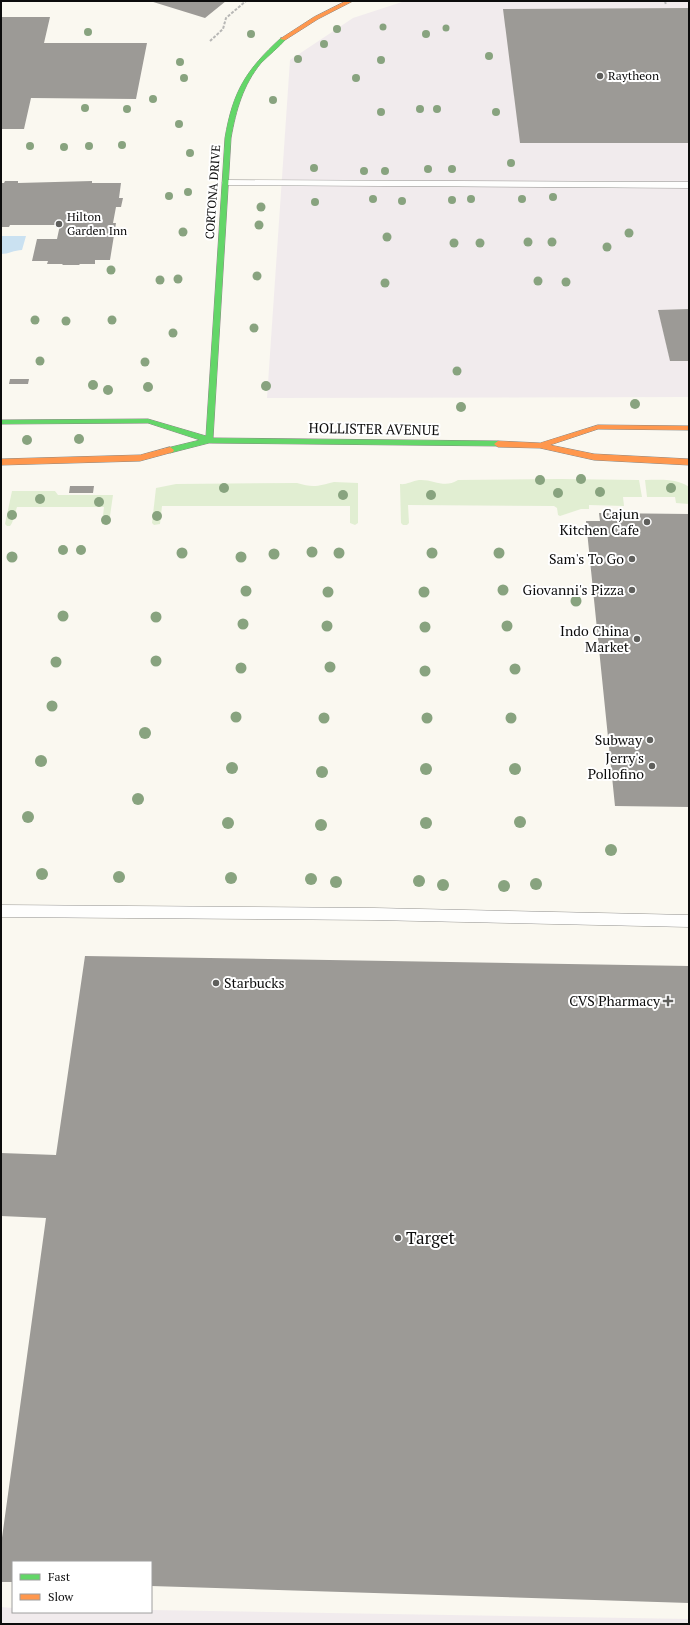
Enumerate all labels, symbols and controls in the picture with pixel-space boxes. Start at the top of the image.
place label: Raytheon [608,68,659,83]
marker: Raytheon [595,71,605,81]
street label: CORTONA DRIVE [202,144,223,240]
place label: Hilton Garden Inn [67,209,127,238]
marker: Hilton Garden Inn [54,219,64,229]
street label: HOLLISTER AVENUE [308,418,440,439]
place label: Cajun Kitchen Cafe [559,504,640,539]
marker: Cajun Kitchen Cafe [642,517,652,527]
place label: Sam's To Go [549,549,624,568]
marker: Sam's To Go [627,554,637,564]
place label: Giovanni's Pizza [523,580,624,599]
marker: Giovanni's Pizza [627,585,637,595]
place label: Indo China Market [560,621,630,656]
marker: Indo China Market [632,634,642,644]
place label: Subway [595,730,643,749]
marker: Subway [645,735,655,745]
place label: Jerry's Pollofino [588,748,644,783]
marker: Jerry's Pollofino [647,761,657,771]
place label: Starbucks [224,973,285,992]
marker: Starbucks [211,978,221,988]
place label: CVS Pharmacy [569,991,661,1010]
marker: CVS Pharmacy [663,996,673,1006]
place label: Target [406,1226,456,1249]
marker: Target [393,1233,403,1243]
legend [12,1561,152,1613]
text: Fast [48,1569,71,1584]
text: Slow [48,1589,74,1604]

